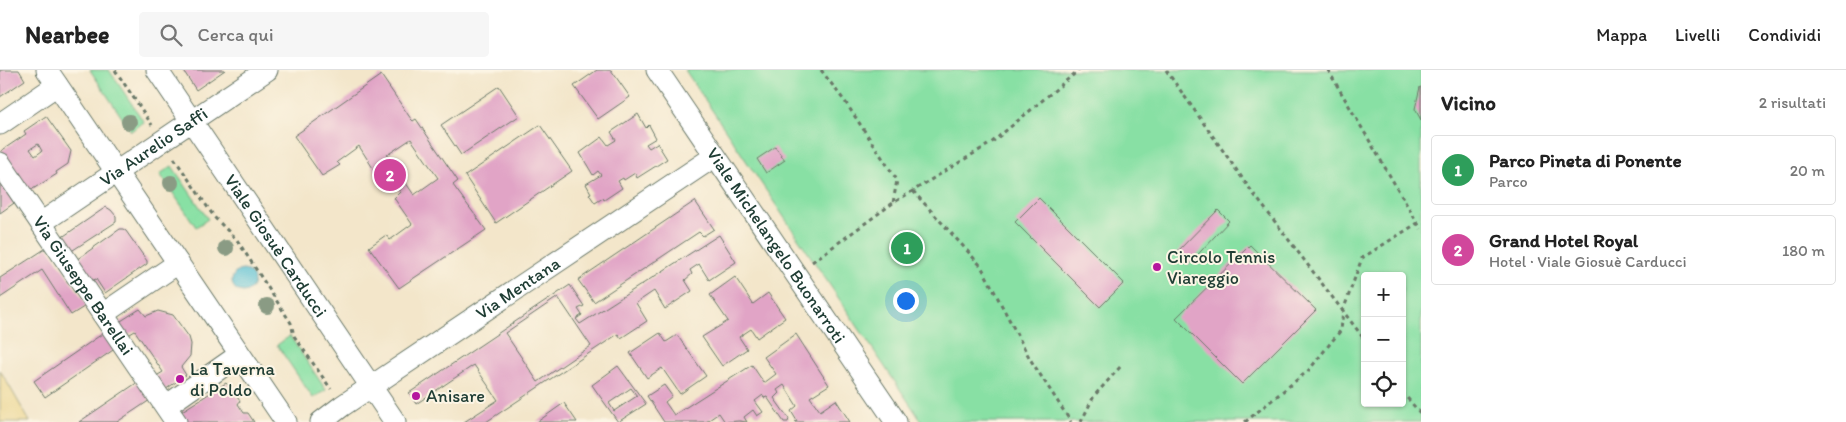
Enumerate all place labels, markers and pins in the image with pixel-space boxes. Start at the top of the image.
pin: 2 [374,156,406,194]
pin: 1 [891,229,923,267]
place label: Circolo Tennis Viareggio [1167,246,1275,289]
marker: Circolo Tennis Viareggio [1151,261,1163,273]
place label: La Taverna di Poldo [190,358,275,401]
marker: La Taverna di Poldo [174,373,186,385]
place label: Anisare [426,385,485,407]
marker: Anisare [410,390,422,402]

